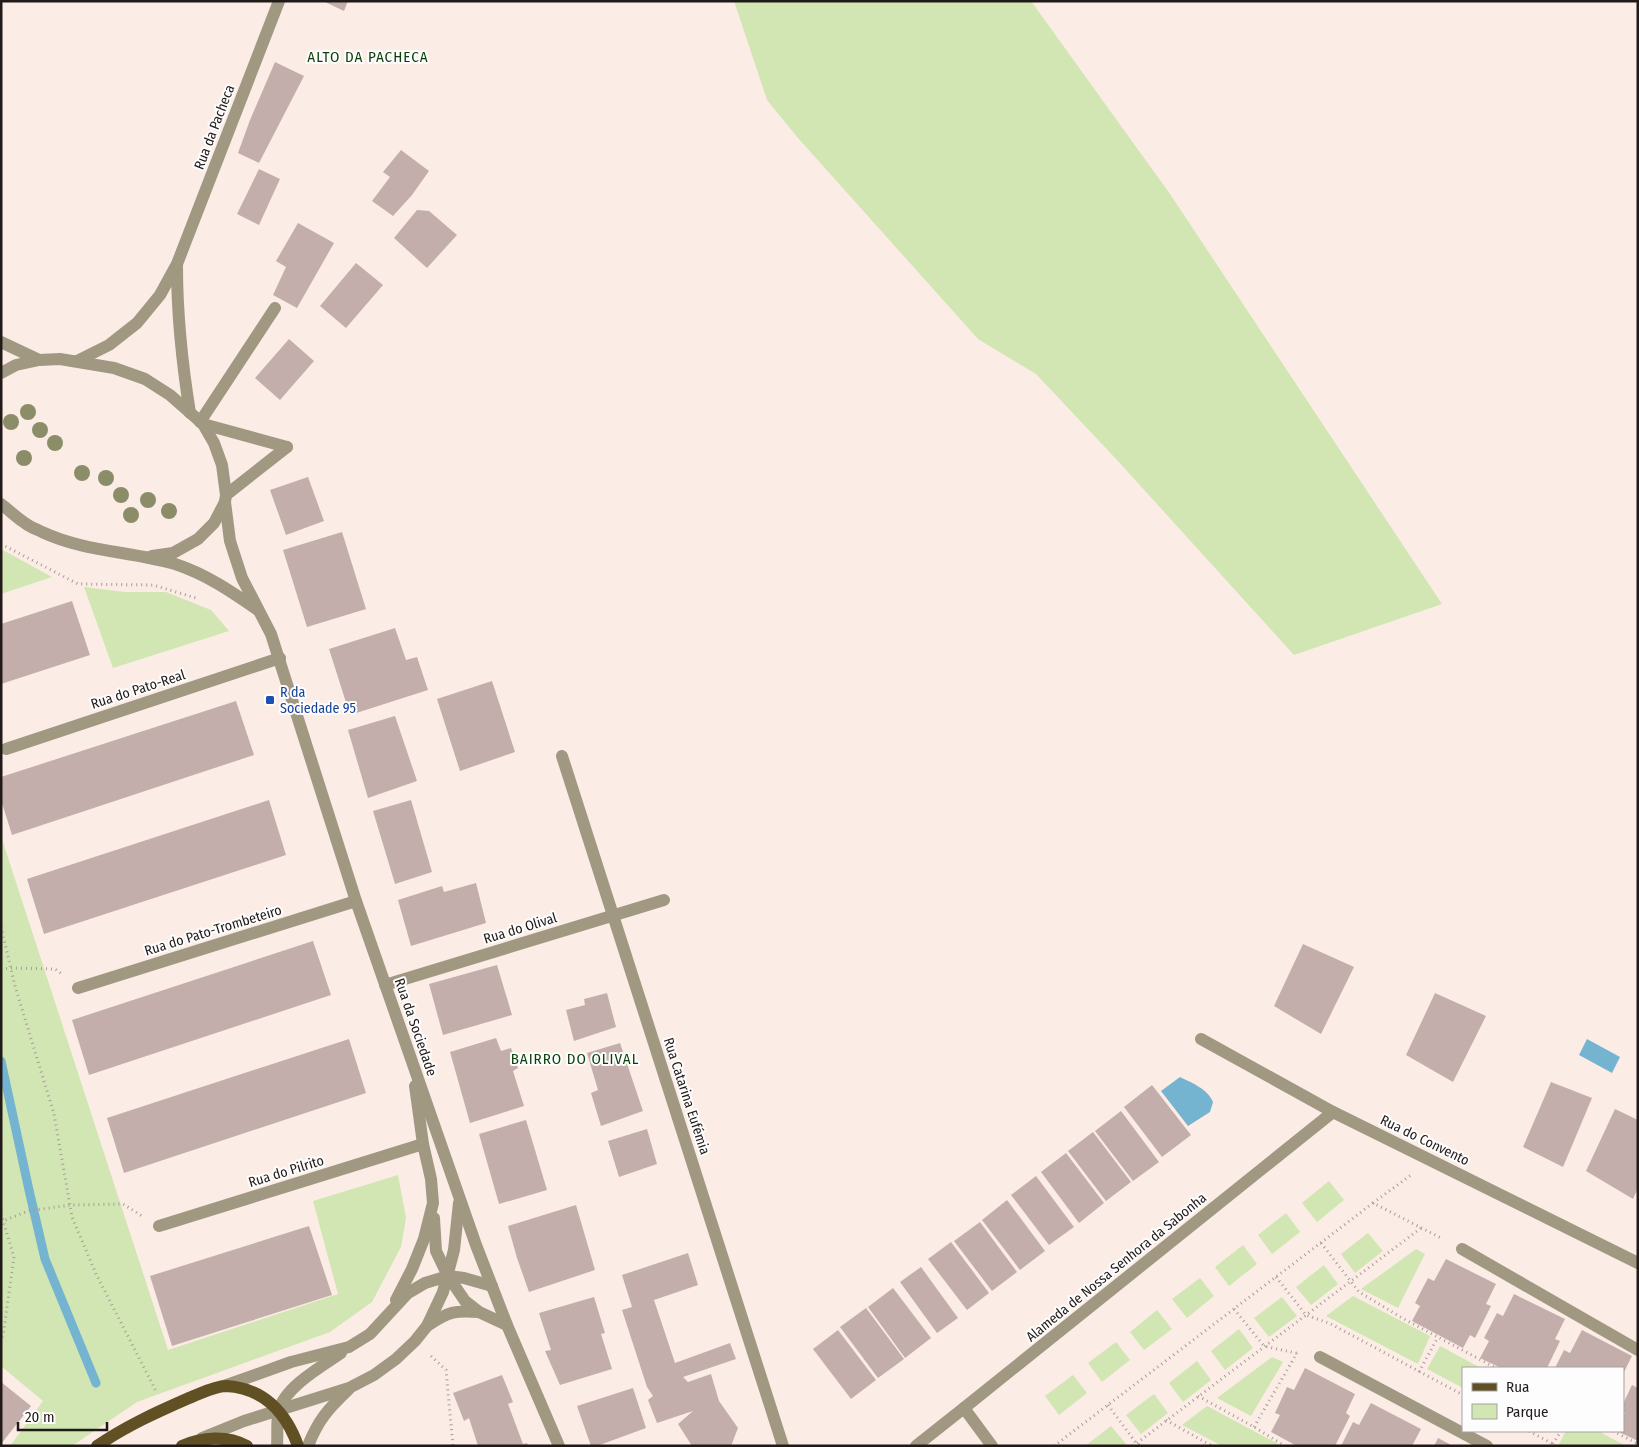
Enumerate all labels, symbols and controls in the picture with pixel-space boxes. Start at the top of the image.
district label: ALTO DA PACHECA [307,48,429,66]
street label: Rua da Pacheca [191,82,238,172]
street label: Rua do Pato-Real [89,666,188,713]
place label: R da Sociedade 95 [280,684,356,717]
marker: R da Sociedade 95 [264,694,276,706]
street label: Rua do Pato-Trombeteiro [142,901,284,959]
street label: Rua do Olival [481,909,559,948]
street label: Rua da Sociedade [391,976,440,1078]
street label: Rua Catarina Eufémia [660,1035,714,1157]
district label: BAIRRO DO OLIVAL [511,1050,639,1068]
street label: Rua do Convento [1377,1112,1472,1169]
street label: Rua do Pilrito [246,1152,326,1191]
street label: Alameda de Nossa Senhora da Sabonha [1023,1189,1210,1345]
legend [1462,1367,1624,1432]
text: Rua [1506,1378,1529,1396]
scale bar [18,1400,106,1432]
text: Parque [1506,1403,1549,1421]
text: 20 m [25,1408,55,1426]

